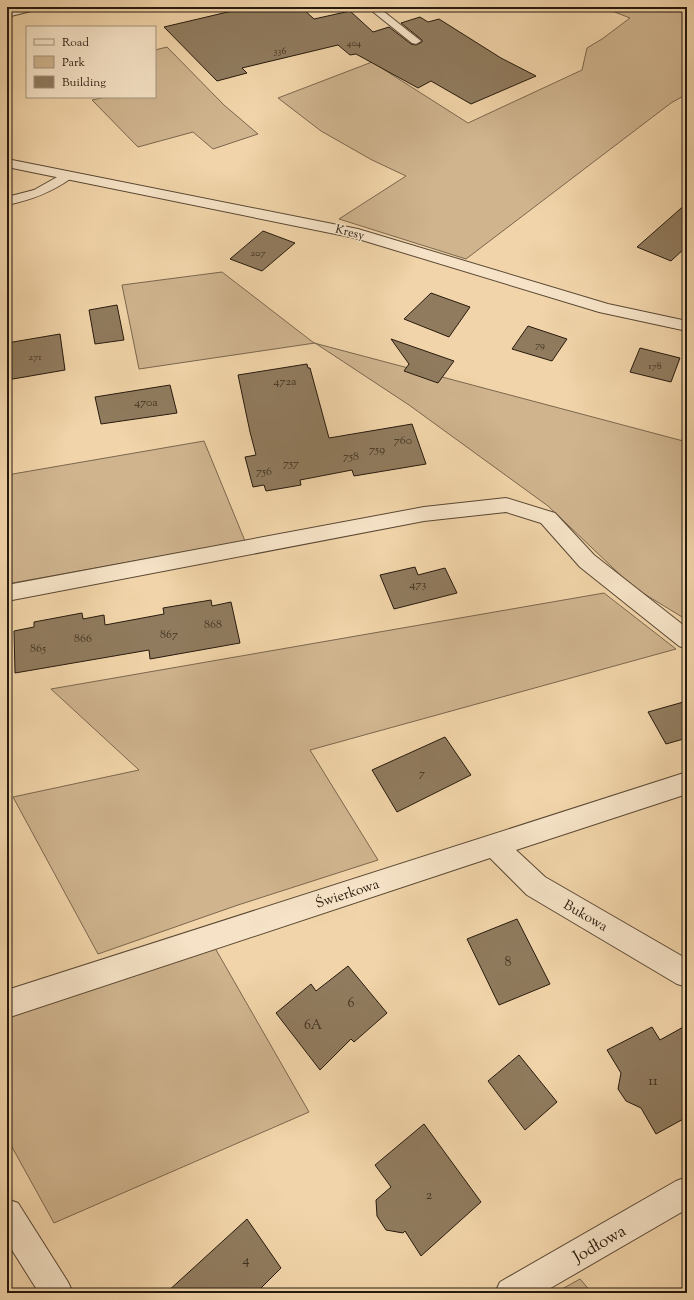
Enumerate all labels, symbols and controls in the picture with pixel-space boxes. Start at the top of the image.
legend [26,26,156,98]
text: Road [62,34,89,52]
house number: 404 [347,36,361,51]
house number: 336 [274,44,287,59]
text: Park [62,54,85,72]
text: Building [62,74,106,92]
street label: Kresy [333,221,366,245]
house number: 207 [251,246,265,261]
house number: 79 [535,338,545,353]
house number: 271 [28,350,42,365]
house number: 178 [648,359,662,374]
house number: 472a [273,373,297,391]
house number: 470a [134,394,158,412]
house number: 760 [394,432,412,450]
house number: 759 [369,441,385,459]
house number: 758 [343,448,359,466]
house number: 757 [283,455,299,473]
house number: 756 [256,463,272,481]
house number: 473 [410,576,427,594]
house number: 868 [204,616,222,634]
house number: 867 [160,626,178,644]
house number: 866 [74,630,92,648]
house number: 865 [30,640,46,658]
house number: 7 [419,765,425,783]
street label: Świerkowa [313,875,383,915]
street label: Bukowa [559,896,611,938]
house number: 8 [505,953,512,973]
house number: 6 [348,994,355,1014]
house number: 6A [304,1016,323,1036]
house number: 11 [648,1072,658,1092]
house number: 2 [426,1186,433,1206]
street label: Jodłowa [568,1220,631,1270]
house number: 4 [242,1251,250,1271]

